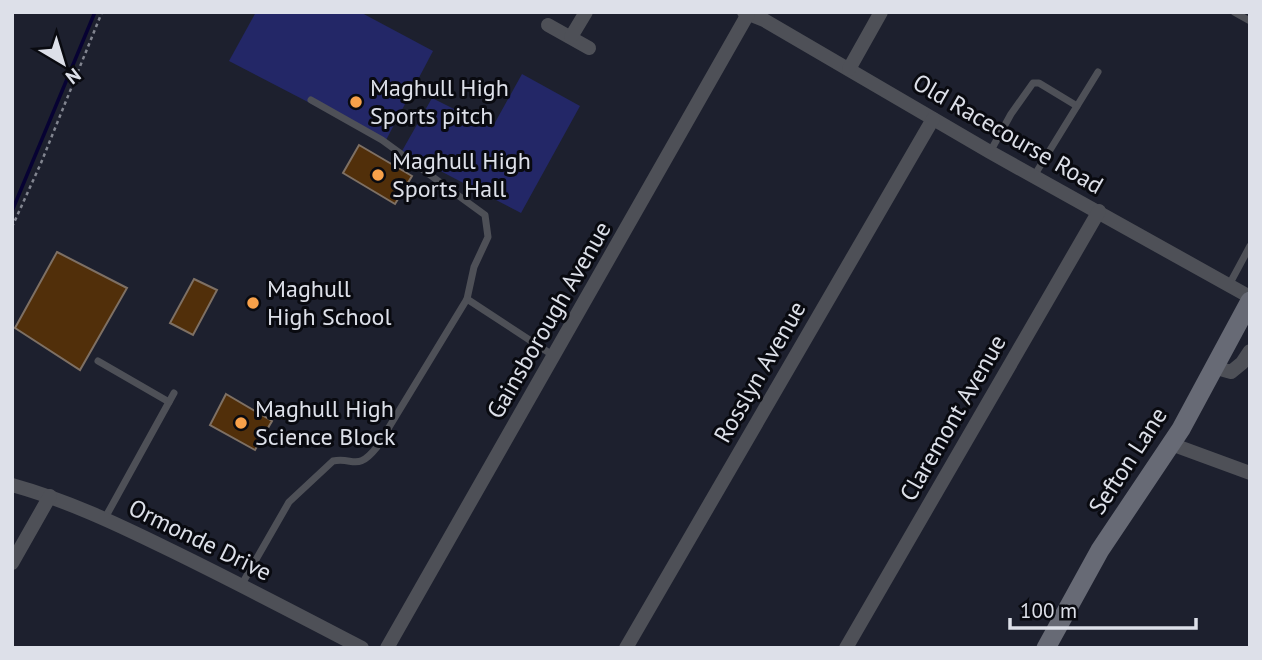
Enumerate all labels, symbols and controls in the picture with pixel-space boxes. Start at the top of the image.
north arrow [28,28,98,98]
text: N [61,63,86,90]
street label: Old Racecourse Road [908,66,1109,201]
place label: Maghull High Sports pitch [370,72,509,131]
marker: Maghull High Sports pitch [348,94,364,110]
place label: Maghull High Sports Hall [392,145,531,204]
marker: Maghull High Sports Hall [370,167,386,183]
street label: Gainsborough Avenue [479,216,618,424]
place label: Maghull High School [267,273,391,332]
marker: Maghull High School [245,295,261,311]
street label: Rosslyn Avenue [707,296,813,448]
street label: Claremont Avenue [892,329,1013,507]
place label: Maghull High Science Block [255,393,396,452]
street label: Sefton Lane [1081,401,1174,520]
marker: Maghull High Science Block [233,415,249,431]
street label: Ormonde Drive [124,492,277,588]
scale bar [1010,586,1196,630]
text: 100 m [1020,597,1077,624]

